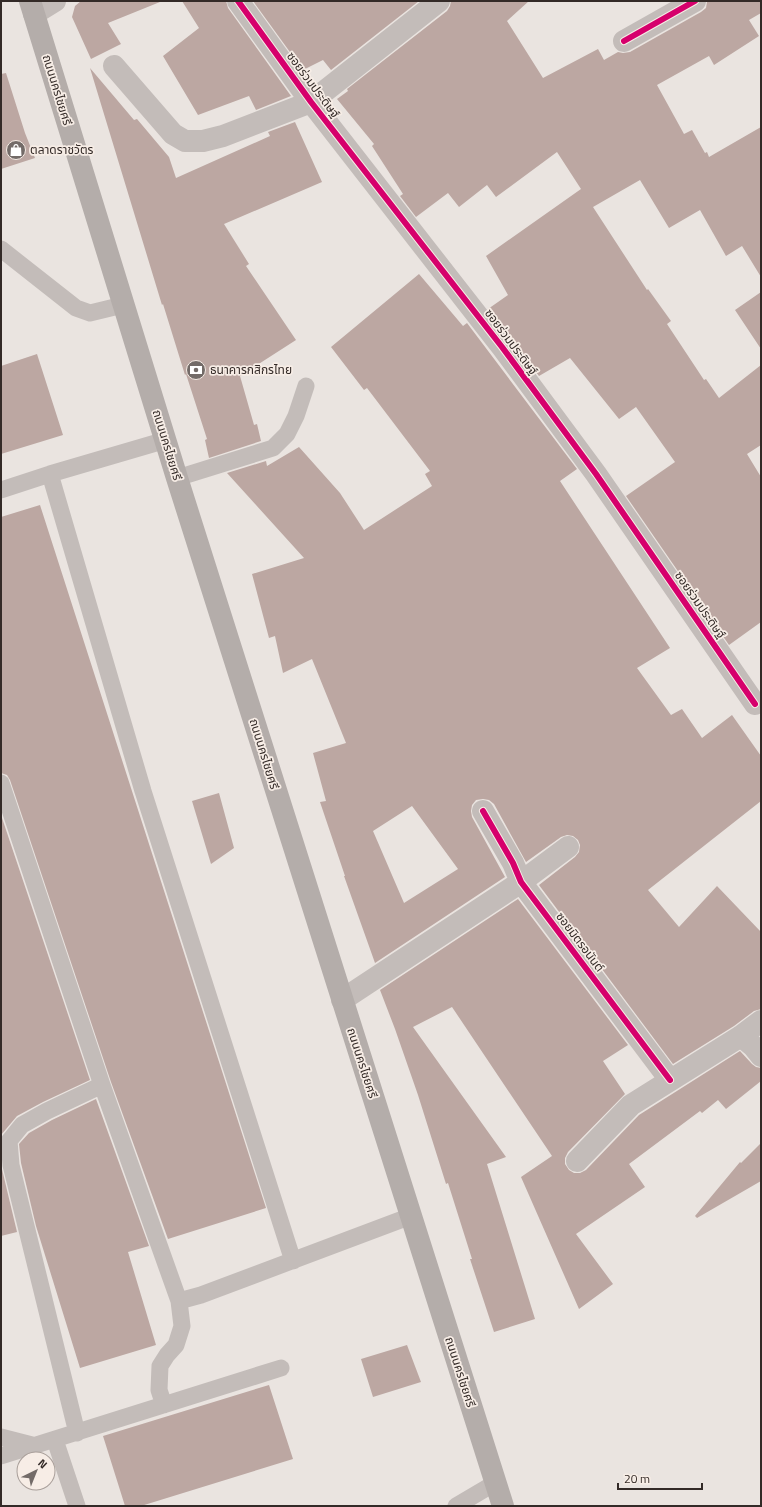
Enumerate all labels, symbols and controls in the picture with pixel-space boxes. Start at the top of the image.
street label: ซอยร่วมประดิษฐ์ [282,48,345,122]
street label: ถนนนครไชยศรี [38,52,77,128]
shop icon: ตลาดราชวัตร [5,139,27,161]
place label: ตลาดราชวัตร [30,140,94,159]
street label: ซอยร่วมประดิษฐ์ [480,305,543,379]
bank icon: ธนาคารกสิกรไทย [185,359,207,381]
place label: ธนาคารกสิกรไทย [210,360,292,379]
street label: ถนนนครไชยศรี [148,407,187,483]
street label: ซอยร่วมประดิษฐ์ [670,567,731,643]
street label: ถนนนครไชยศรี [245,716,284,792]
street label: ซอยมิตรอนันต์ [552,908,609,976]
street label: ถนนนครไชยศรี [342,1025,383,1101]
street label: ถนนนครไชยศรี [440,1334,481,1410]
north arrow [16,1451,56,1491]
text: N [35,1455,51,1472]
scale bar [618,1465,702,1491]
text: 20 m [624,1469,650,1488]

